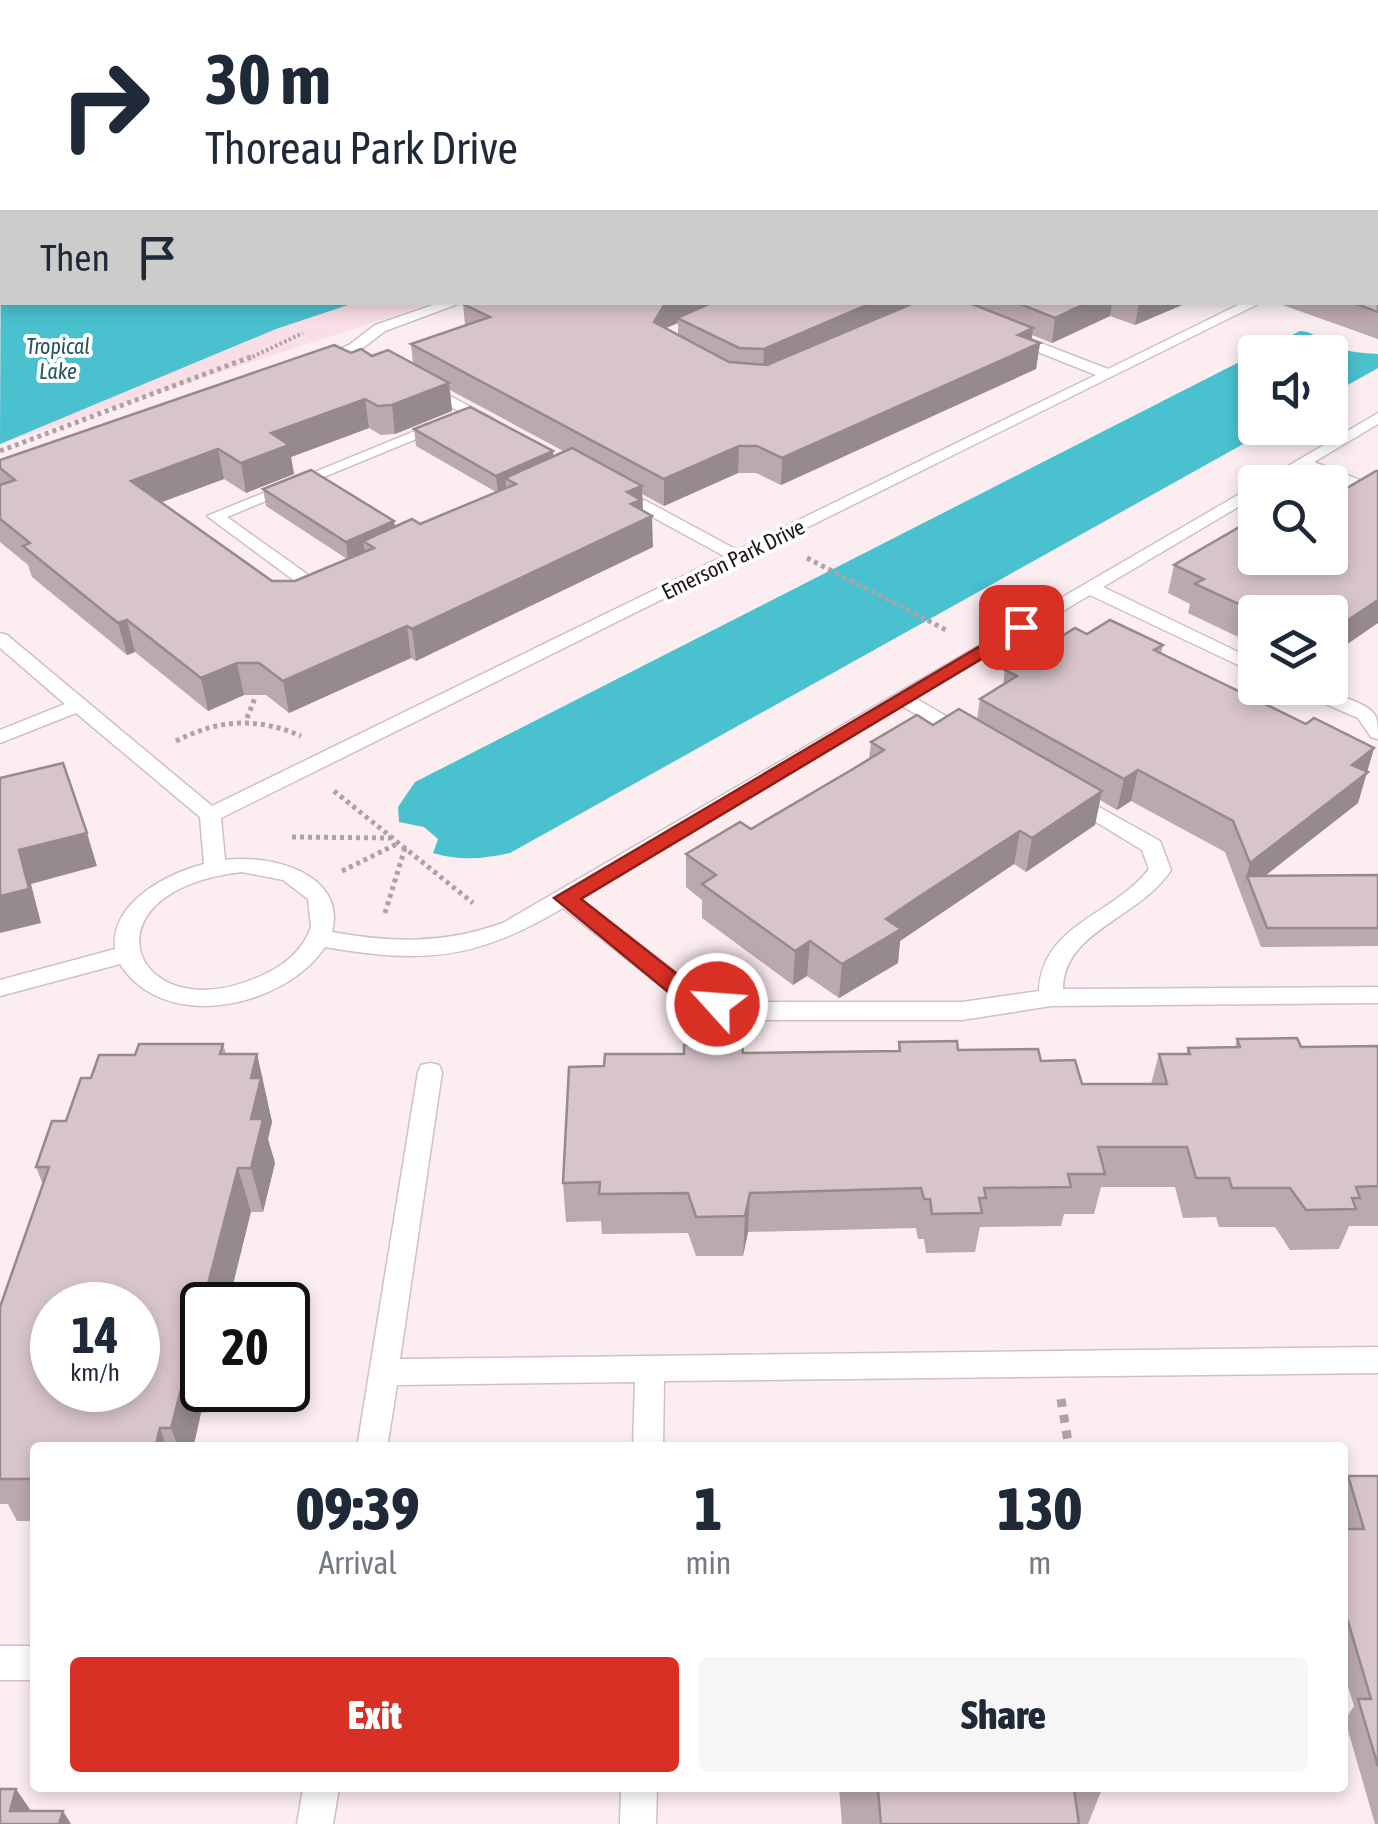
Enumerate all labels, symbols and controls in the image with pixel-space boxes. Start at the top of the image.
text: 30 m [205,39,331,119]
icon: right [40,40,170,170]
text: Thoreau Park Drive [205,122,518,174]
icon: arrive [130,230,185,285]
text: Then [40,236,110,279]
water label: Tropical Lake [26,333,90,384]
map controls [1238,335,1348,705]
button: sound [1238,335,1348,445]
button: search [1238,465,1348,575]
street label: Emerson Park Drive [657,513,809,605]
pin [979,585,1064,670]
button: layers [1238,595,1348,705]
icon: arrive [994,600,1049,655]
position arrow [665,952,769,1056]
speed limit sign: 20 [180,1282,310,1412]
text: 14 [71,1306,118,1364]
text: km/h [70,1358,120,1386]
text: 09:39 [296,1474,419,1543]
text: 1 [694,1474,723,1543]
text: 130 [997,1474,1082,1543]
text: Arrival [319,1544,397,1581]
text: min [685,1544,731,1581]
text: m [1028,1544,1051,1581]
button: Exit [70,1657,679,1772]
button: Share [699,1657,1308,1772]

